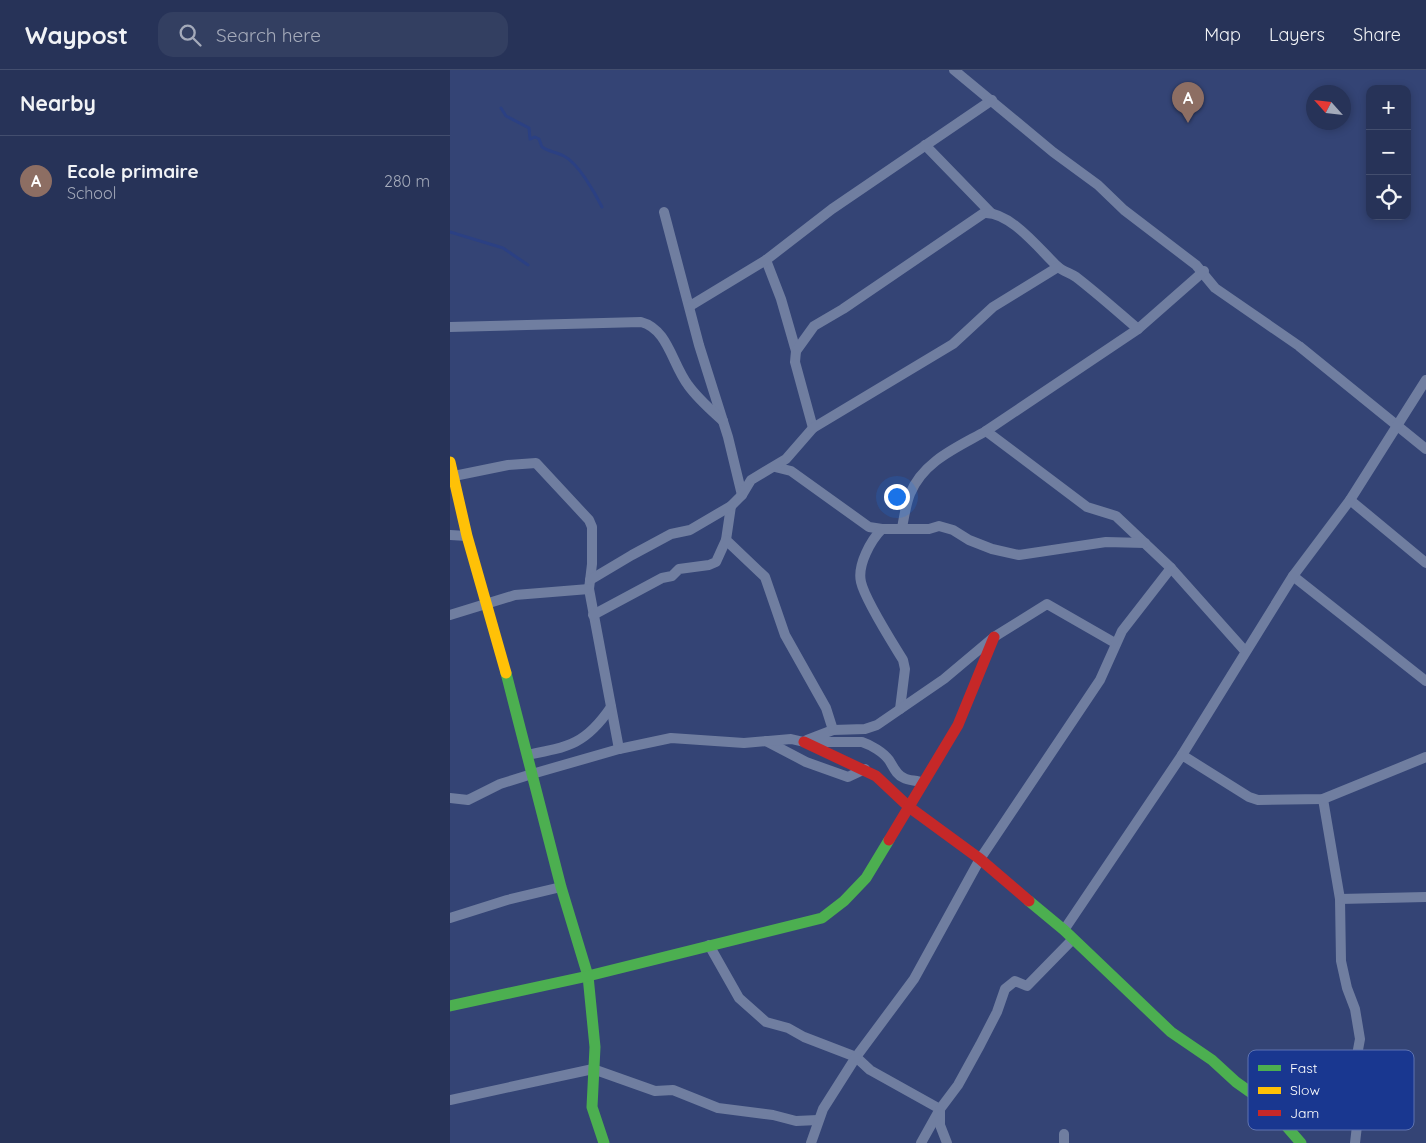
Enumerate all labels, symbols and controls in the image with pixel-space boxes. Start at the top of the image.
search box [158,12,508,57]
text: Waypost [25,20,128,50]
icon: search [176,21,204,49]
text: Search here [216,23,321,47]
text: Map [1204,23,1241,46]
text: Layers [1269,23,1325,46]
text: Share [1353,23,1401,46]
pin: A [1172,82,1204,123]
north arrow [1306,85,1351,130]
map controls [1366,85,1411,220]
button: + [1366,85,1411,130]
text: Nearby [20,90,96,116]
button: − [1366,130,1411,175]
text: Ecole primaire [67,159,199,183]
text: A [31,171,41,191]
text: 280 m [384,171,430,191]
button: locate [1366,175,1411,220]
text: School [67,183,116,203]
your location [884,484,910,510]
legend [1248,1050,1414,1130]
text: Fast [1290,1059,1318,1077]
text: Slow [1290,1081,1320,1099]
text: Jam [1290,1104,1319,1122]

